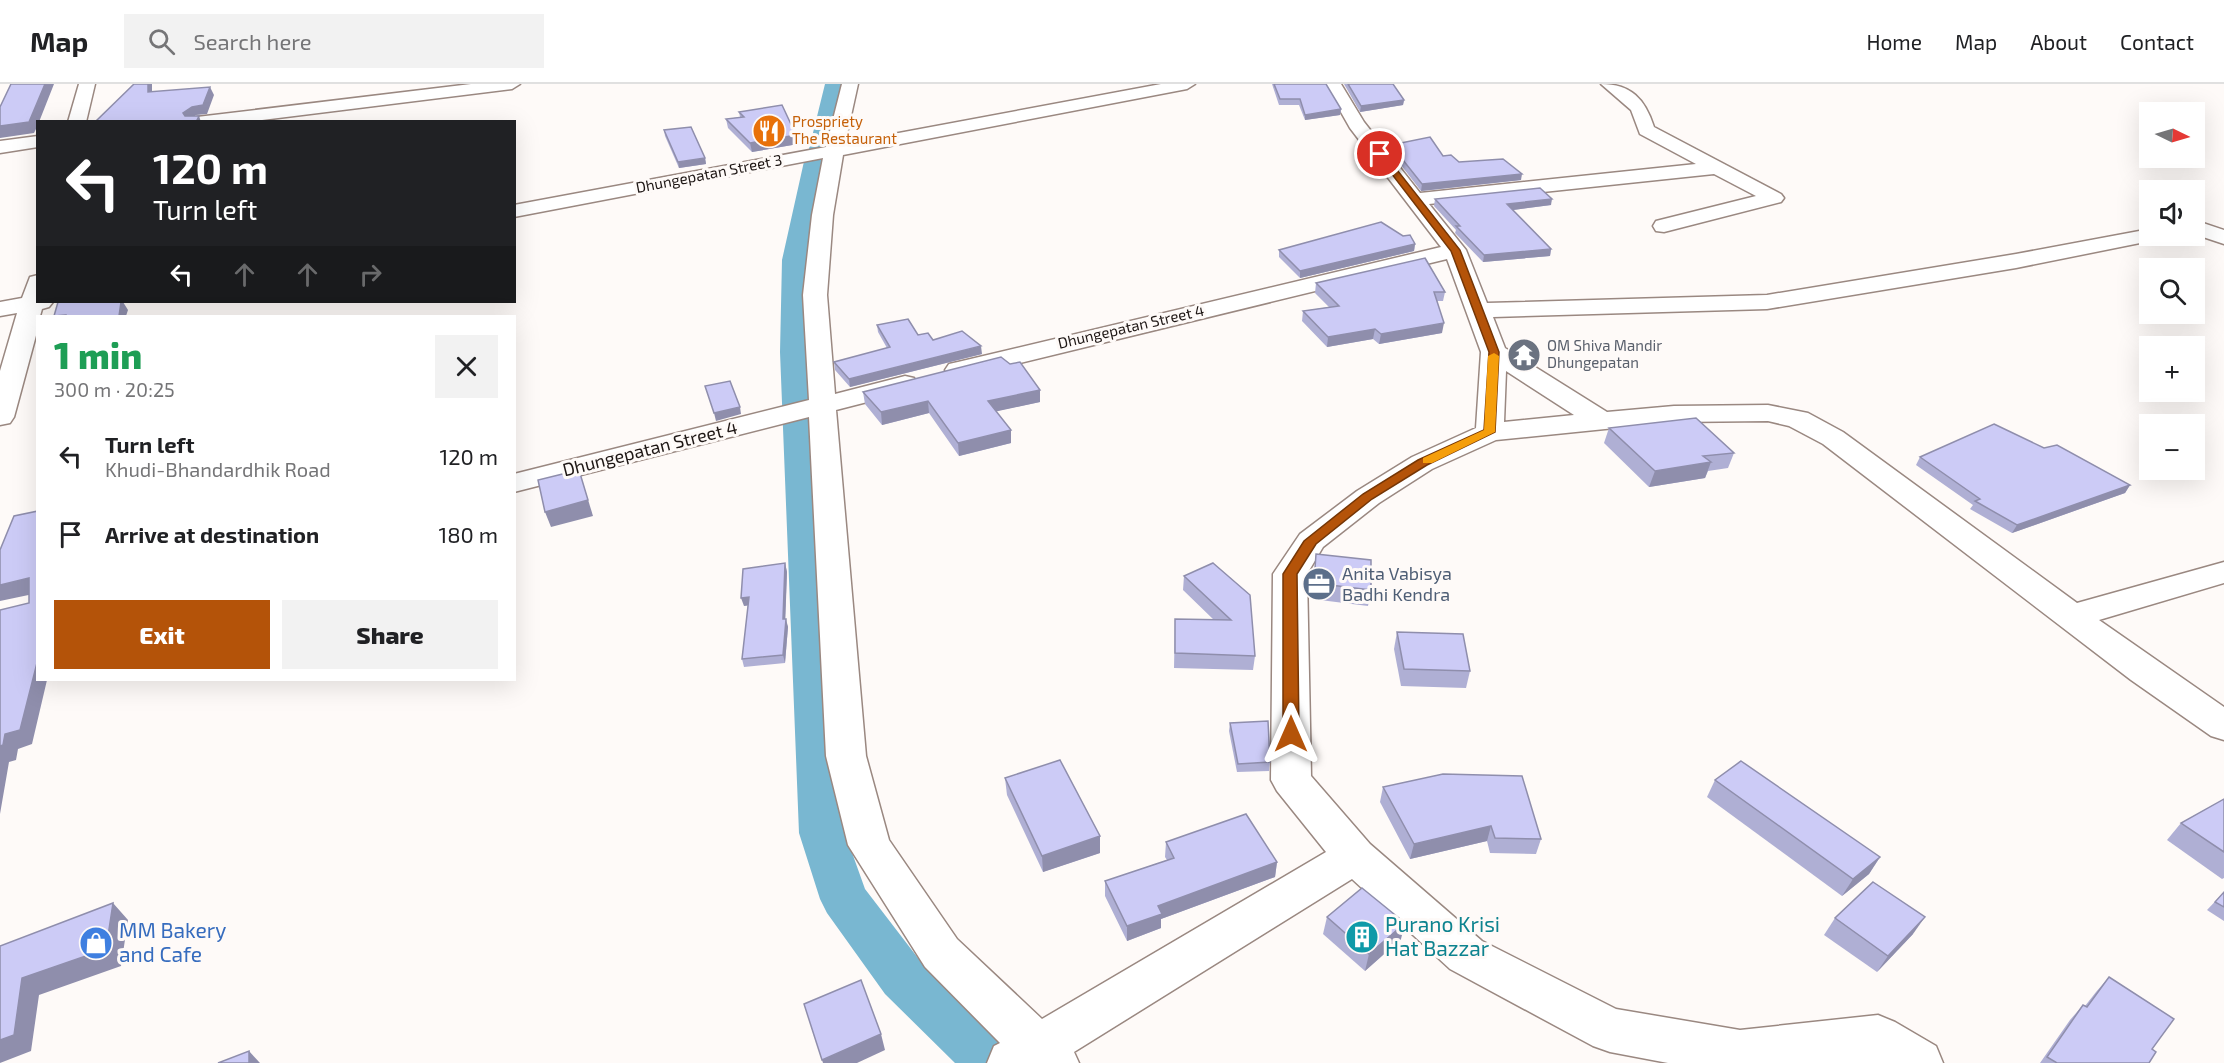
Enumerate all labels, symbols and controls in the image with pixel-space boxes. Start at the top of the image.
search box [124,14,544,68]
text: Map [30,24,88,58]
icon: search [145,25,178,58]
text: Search here [193,28,312,54]
text: Home [1866,29,1922,54]
text: Map [1955,29,1997,54]
text: About [2030,29,2087,54]
text: Contact [2120,29,2194,54]
north arrow [2139,102,2205,168]
map controls [2139,102,2205,480]
place label: Prospriety The Restaurant [792,112,897,147]
restaurant icon: Prospriety The Restaurant [751,113,787,149]
pin [1354,128,1405,179]
icon: arrive [1363,137,1396,170]
text: 120 m [153,142,268,192]
icon: left [54,144,132,222]
street label: Dhungepatan Street 3 [634,150,783,196]
button: sound [2139,180,2205,246]
text: Turn left [153,193,257,225]
icon: left [165,258,198,291]
icon: ahead [228,258,261,291]
icon: ahead [291,258,324,291]
icon: right [354,258,387,291]
button: search [2139,258,2205,324]
street label: Dhungepatan Street 4 [1056,300,1206,352]
text: 1 min [54,333,142,376]
button: close [435,335,498,398]
place label: OM Shiva Mandir Dhungepatan [1547,336,1662,371]
button: + [2139,336,2205,402]
temple icon: OM Shiva Mandir Dhungepatan [1506,337,1542,373]
text: 300 m · 20:25 [54,377,175,401]
button: − [2139,414,2205,480]
street label: Dhungepatan Street 4 [560,416,739,480]
text: Turn left [105,431,194,457]
icon: left [54,440,87,473]
text: 120 m [439,443,498,469]
text: Khudi-Bhandardhik Road [105,457,331,481]
icon: arrive [54,518,87,551]
text: Arrive at destination [105,521,319,547]
text: 180 m [438,521,498,547]
place label: Anita Vabisya Badhi Kendra [1342,562,1452,605]
office icon: Anita Vabisya Badhi Kendra [1301,566,1337,602]
button: Exit [54,600,270,669]
button: Share [282,600,498,669]
position arrow [1259,702,1323,766]
place label: Purano Krisi Hat Bazzar [1385,911,1500,960]
place label: MM Bakery and Cafe [119,917,226,966]
building icon: Purano Krisi Hat Bazzar [1344,919,1380,955]
shop icon: MM Bakery and Cafe [78,925,114,961]

